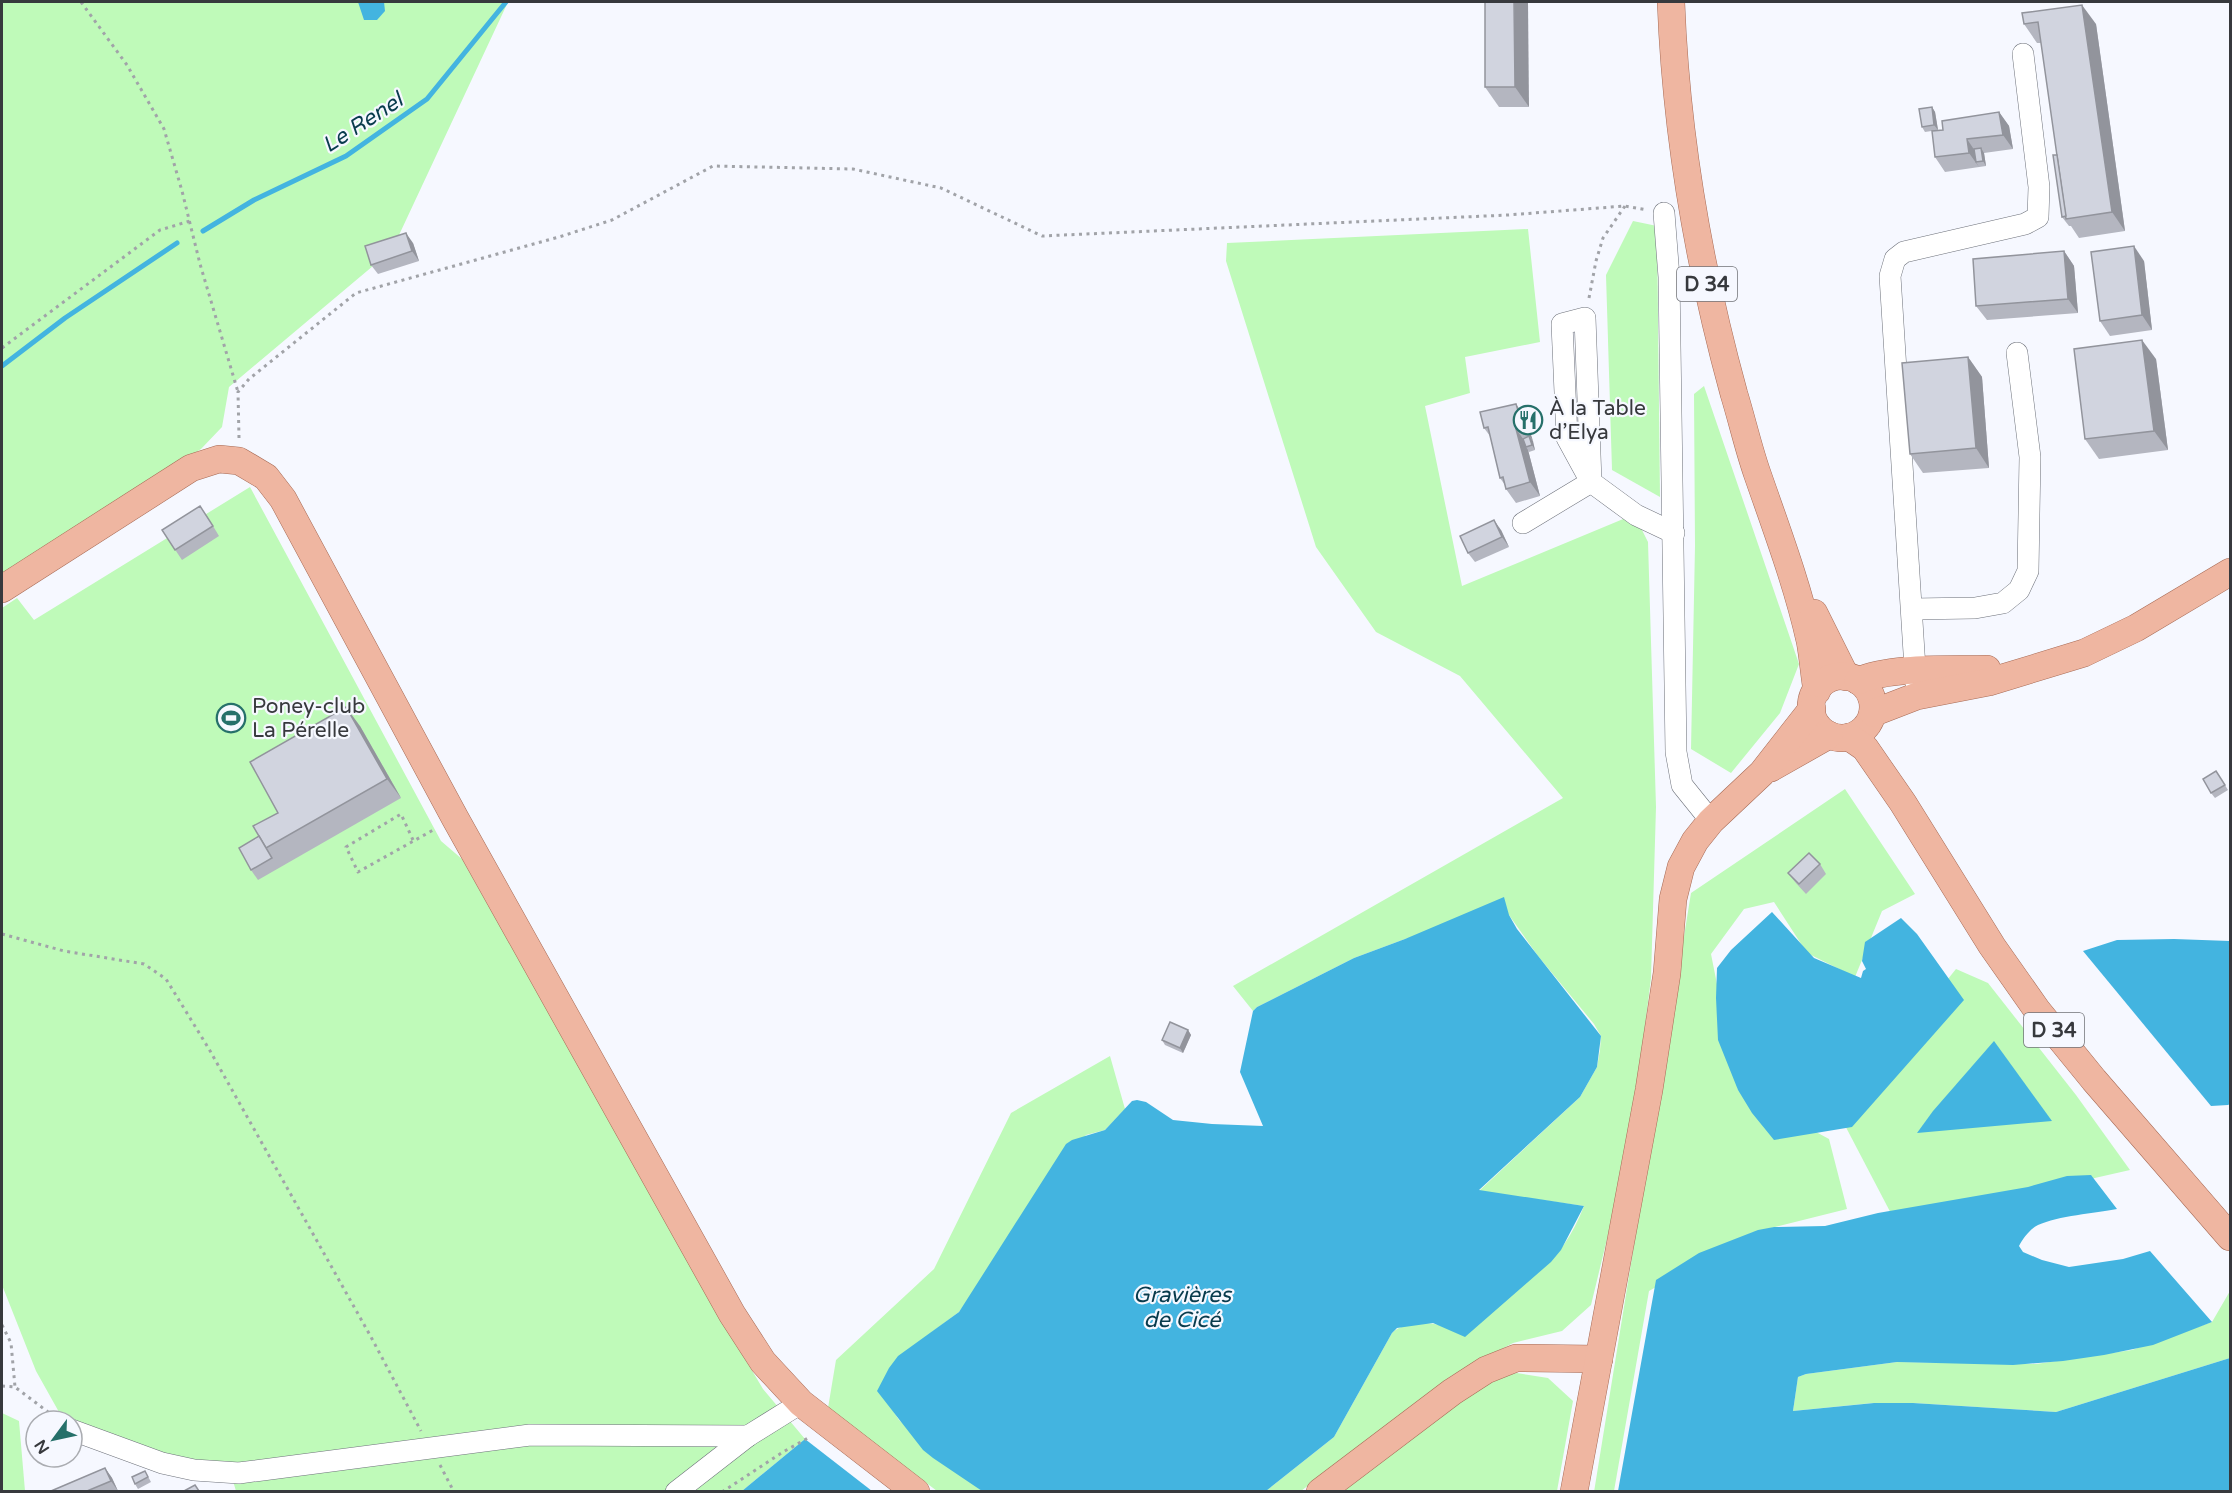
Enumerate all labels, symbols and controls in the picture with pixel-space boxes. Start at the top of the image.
water label: Le Renel [318,86,410,158]
road number: D 34 [1677,267,1737,301]
place label: À la Table d’Elya [1549,396,1646,445]
restaurant icon: À la Table d’Elya [1512,404,1544,436]
place label: Poney-club La Pérelle [252,694,365,743]
sports icon: Poney-club La Pérelle [215,702,247,734]
road number: D 34 [2024,1013,2084,1047]
water label: Gravières de Cicé [1133,1282,1232,1333]
north arrow [24,1409,84,1469]
text: N [30,1436,54,1457]

